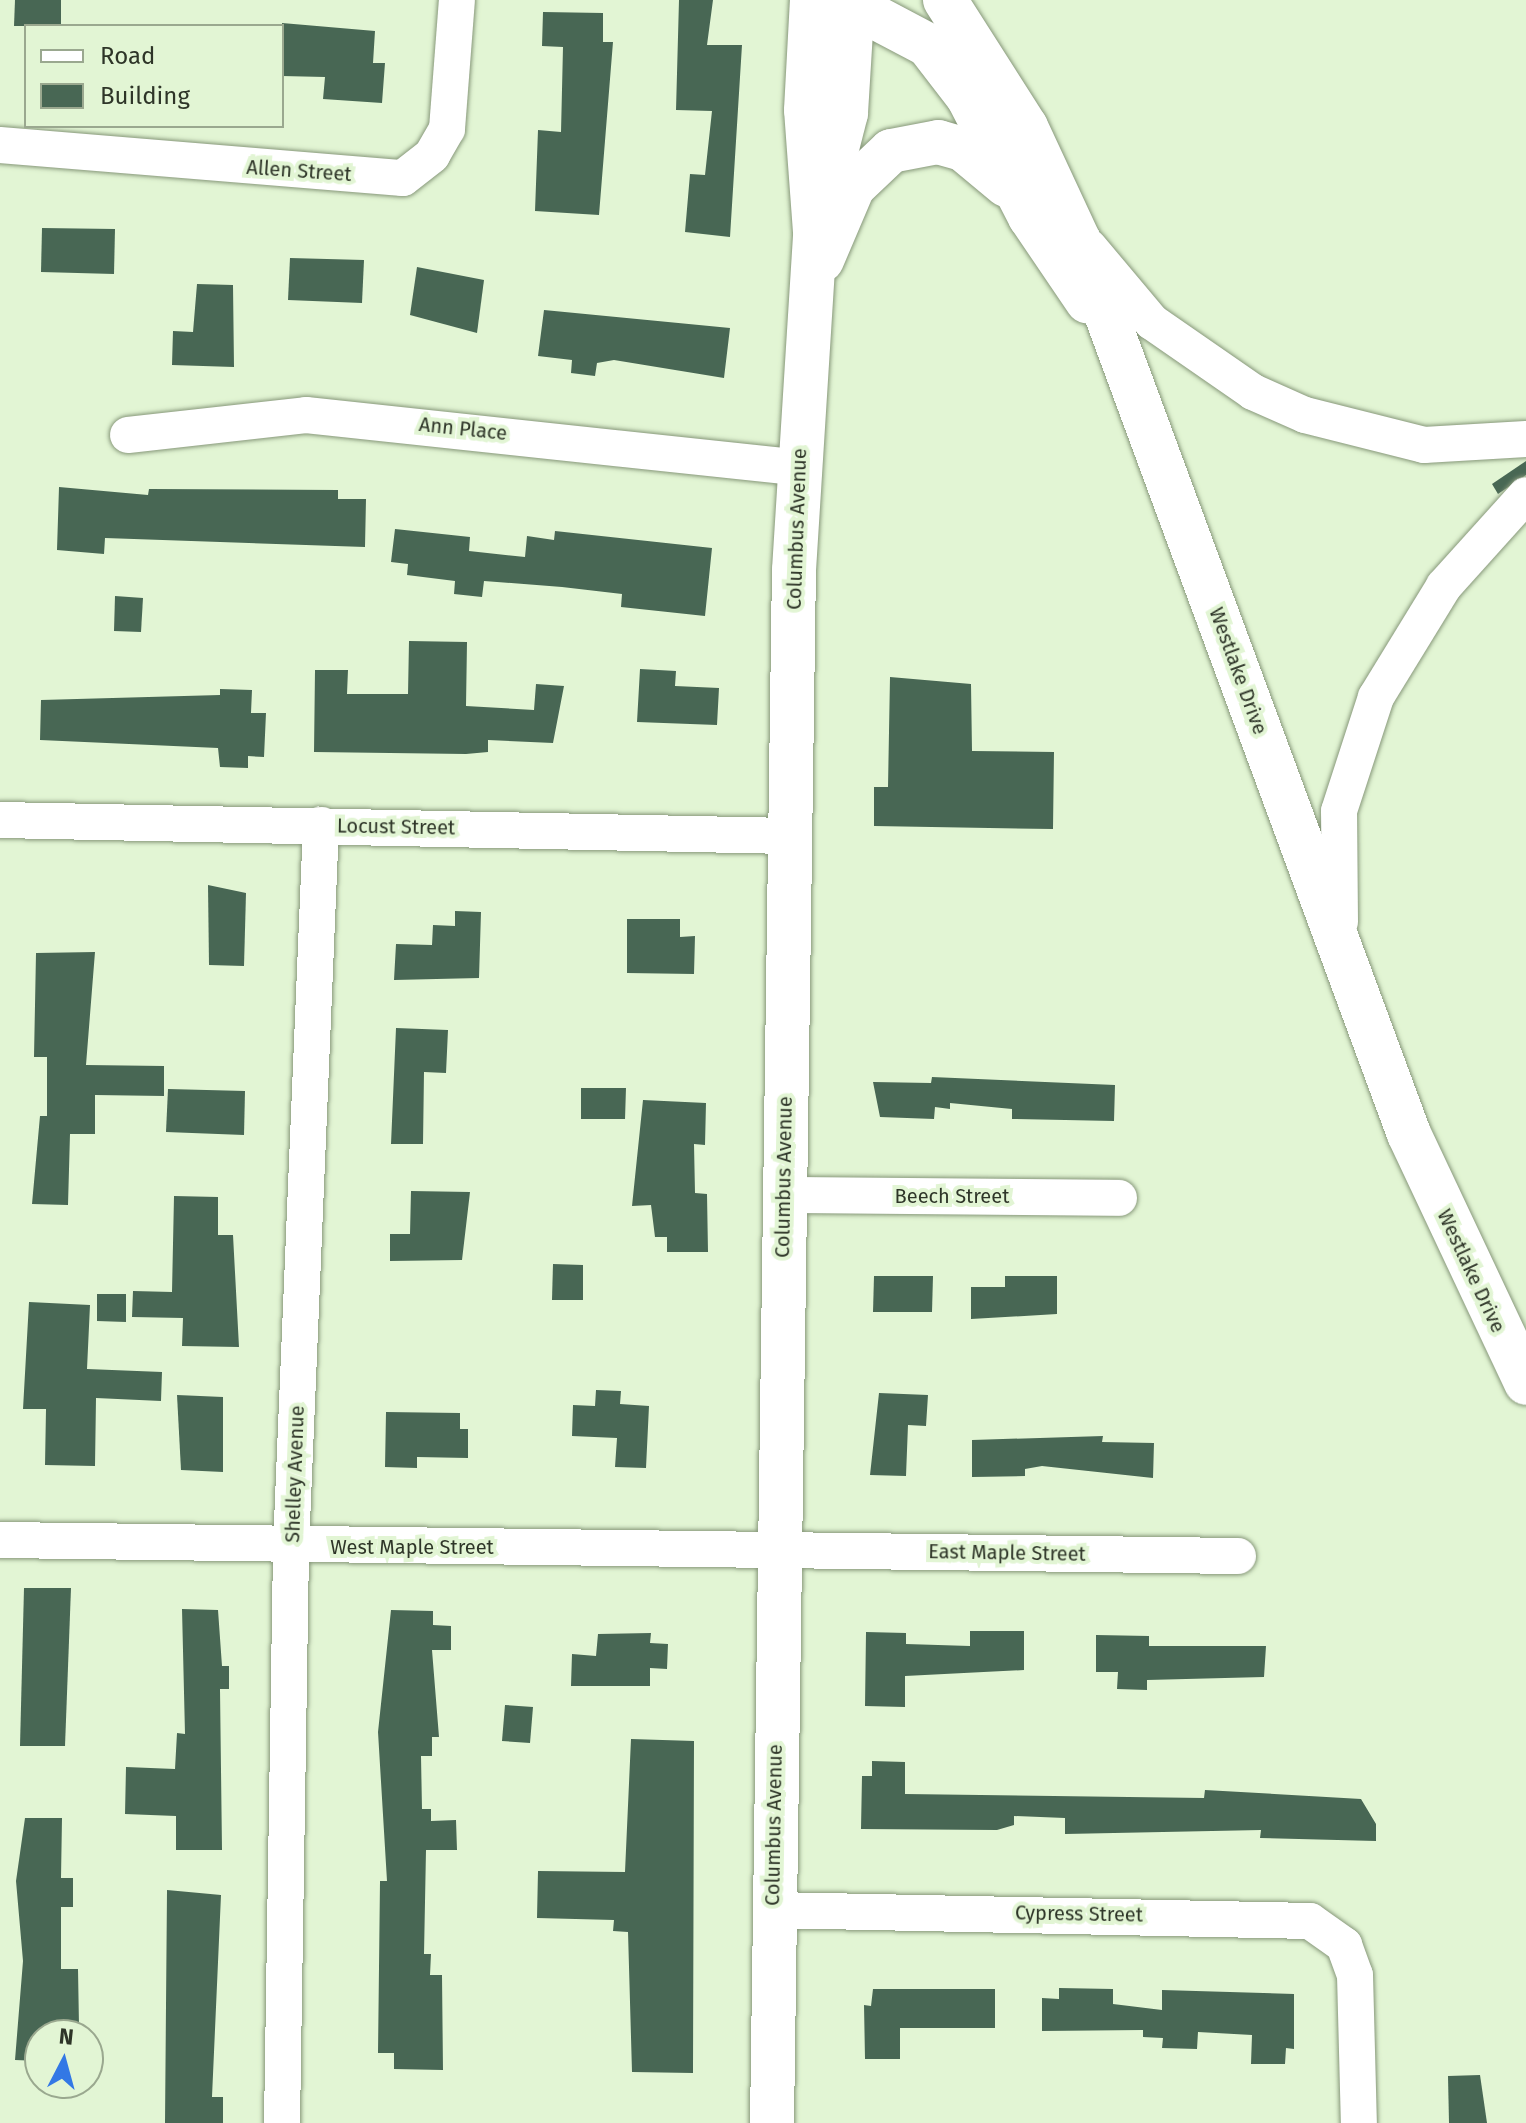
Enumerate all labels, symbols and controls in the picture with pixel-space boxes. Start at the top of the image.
legend [24,24,284,128]
text: Road [100,42,155,70]
text: Building [100,82,190,110]
street label: Allen Street [246,155,352,187]
street label: Ann Place [418,412,508,446]
street label: Columbus Avenue [782,448,812,610]
street label: Westlake Drive [1204,604,1272,738]
street label: Locust Street [337,814,455,840]
street label: Columbus Avenue [771,1096,797,1258]
street label: Beech Street [895,1184,1009,1208]
street label: Westlake Drive [1432,1205,1510,1337]
street label: Shelley Avenue [281,1405,309,1543]
street label: West Maple Street [330,1535,494,1559]
street label: East Maple Street [928,1540,1086,1566]
street label: Columbus Avenue [761,1744,787,1906]
street label: Cypress Street [1015,1901,1143,1927]
north arrow [24,2019,104,2099]
text: N [58,2022,75,2051]

